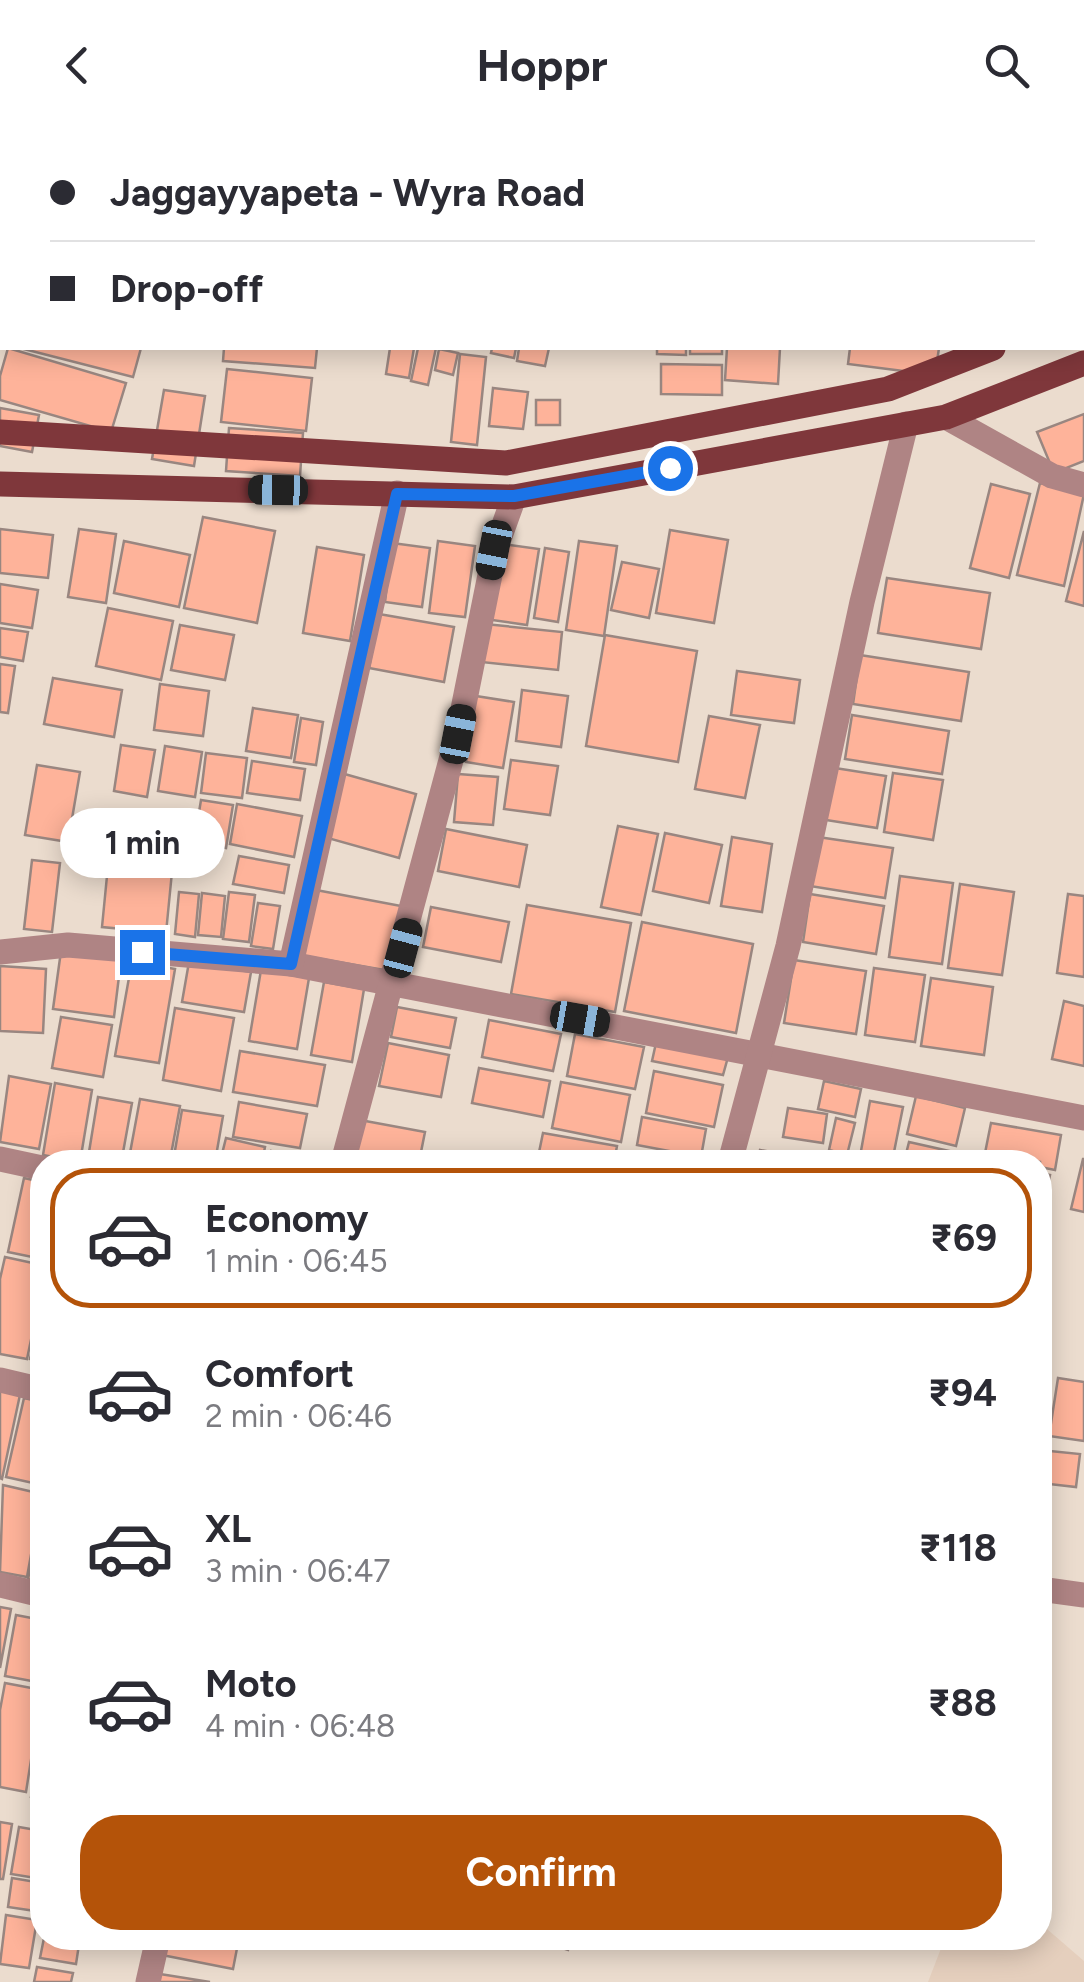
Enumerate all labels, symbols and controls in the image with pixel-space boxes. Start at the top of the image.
icon: back [50,38,105,93]
text: Hoppr [476,38,608,92]
icon: search [979,38,1034,93]
text: Jaggayyapeta - Wyra Road [110,170,585,216]
text: Drop-off [110,266,263,312]
route start [648,446,693,491]
car [248,474,308,506]
car [474,518,514,582]
car [438,702,478,766]
callout: 1 min [59,807,224,877]
text: 1 min [105,824,180,862]
car [381,915,425,981]
route end [120,930,165,975]
car [548,999,612,1039]
icon: car [85,1193,175,1283]
text: Economy [205,1196,368,1242]
text: ₹69 [930,1215,997,1261]
text: 1 min · 06:45 [205,1242,388,1280]
icon: car [85,1348,175,1438]
text: Comfort [205,1351,354,1397]
text: ₹94 [928,1370,997,1416]
text: 2 min · 06:46 [205,1397,392,1435]
icon: car [85,1503,175,1593]
text: XL [205,1506,251,1552]
text: ₹118 [919,1525,997,1571]
text: 3 min · 06:47 [205,1552,391,1590]
icon: car [85,1658,175,1748]
text: Moto [205,1661,297,1707]
text: ₹88 [928,1680,997,1726]
text: 4 min · 06:48 [205,1707,395,1745]
button: Confirm [80,1815,1002,1930]

